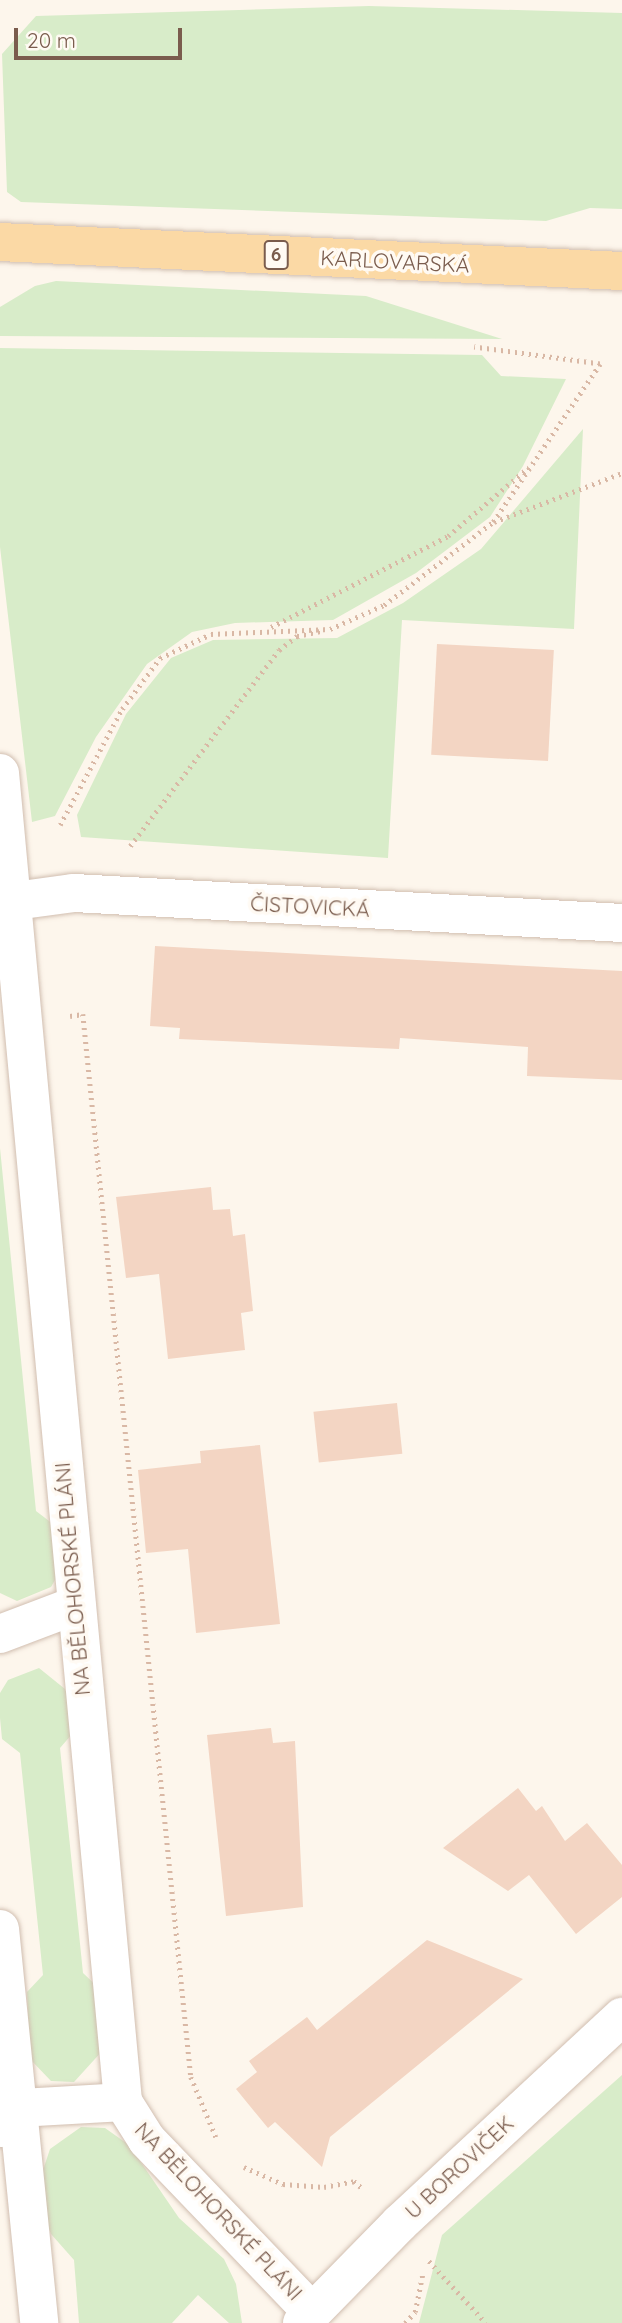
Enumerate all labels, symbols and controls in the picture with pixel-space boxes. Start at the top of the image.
scale bar [18,14,186,58]
text: 20 m [27,27,76,53]
road number: 6 [262,240,290,270]
street label: KARLOVARSKÁ [320,245,470,277]
street label: ČISTOVICKÁ [250,890,370,922]
street label: NA BĚLOHORSKÉ PLÁNI [49,1461,95,1697]
street label: U BOROVIČEK [400,2110,518,2224]
street label: NA BĚLOHORSKÉ PLÁNI [130,2117,308,2305]

